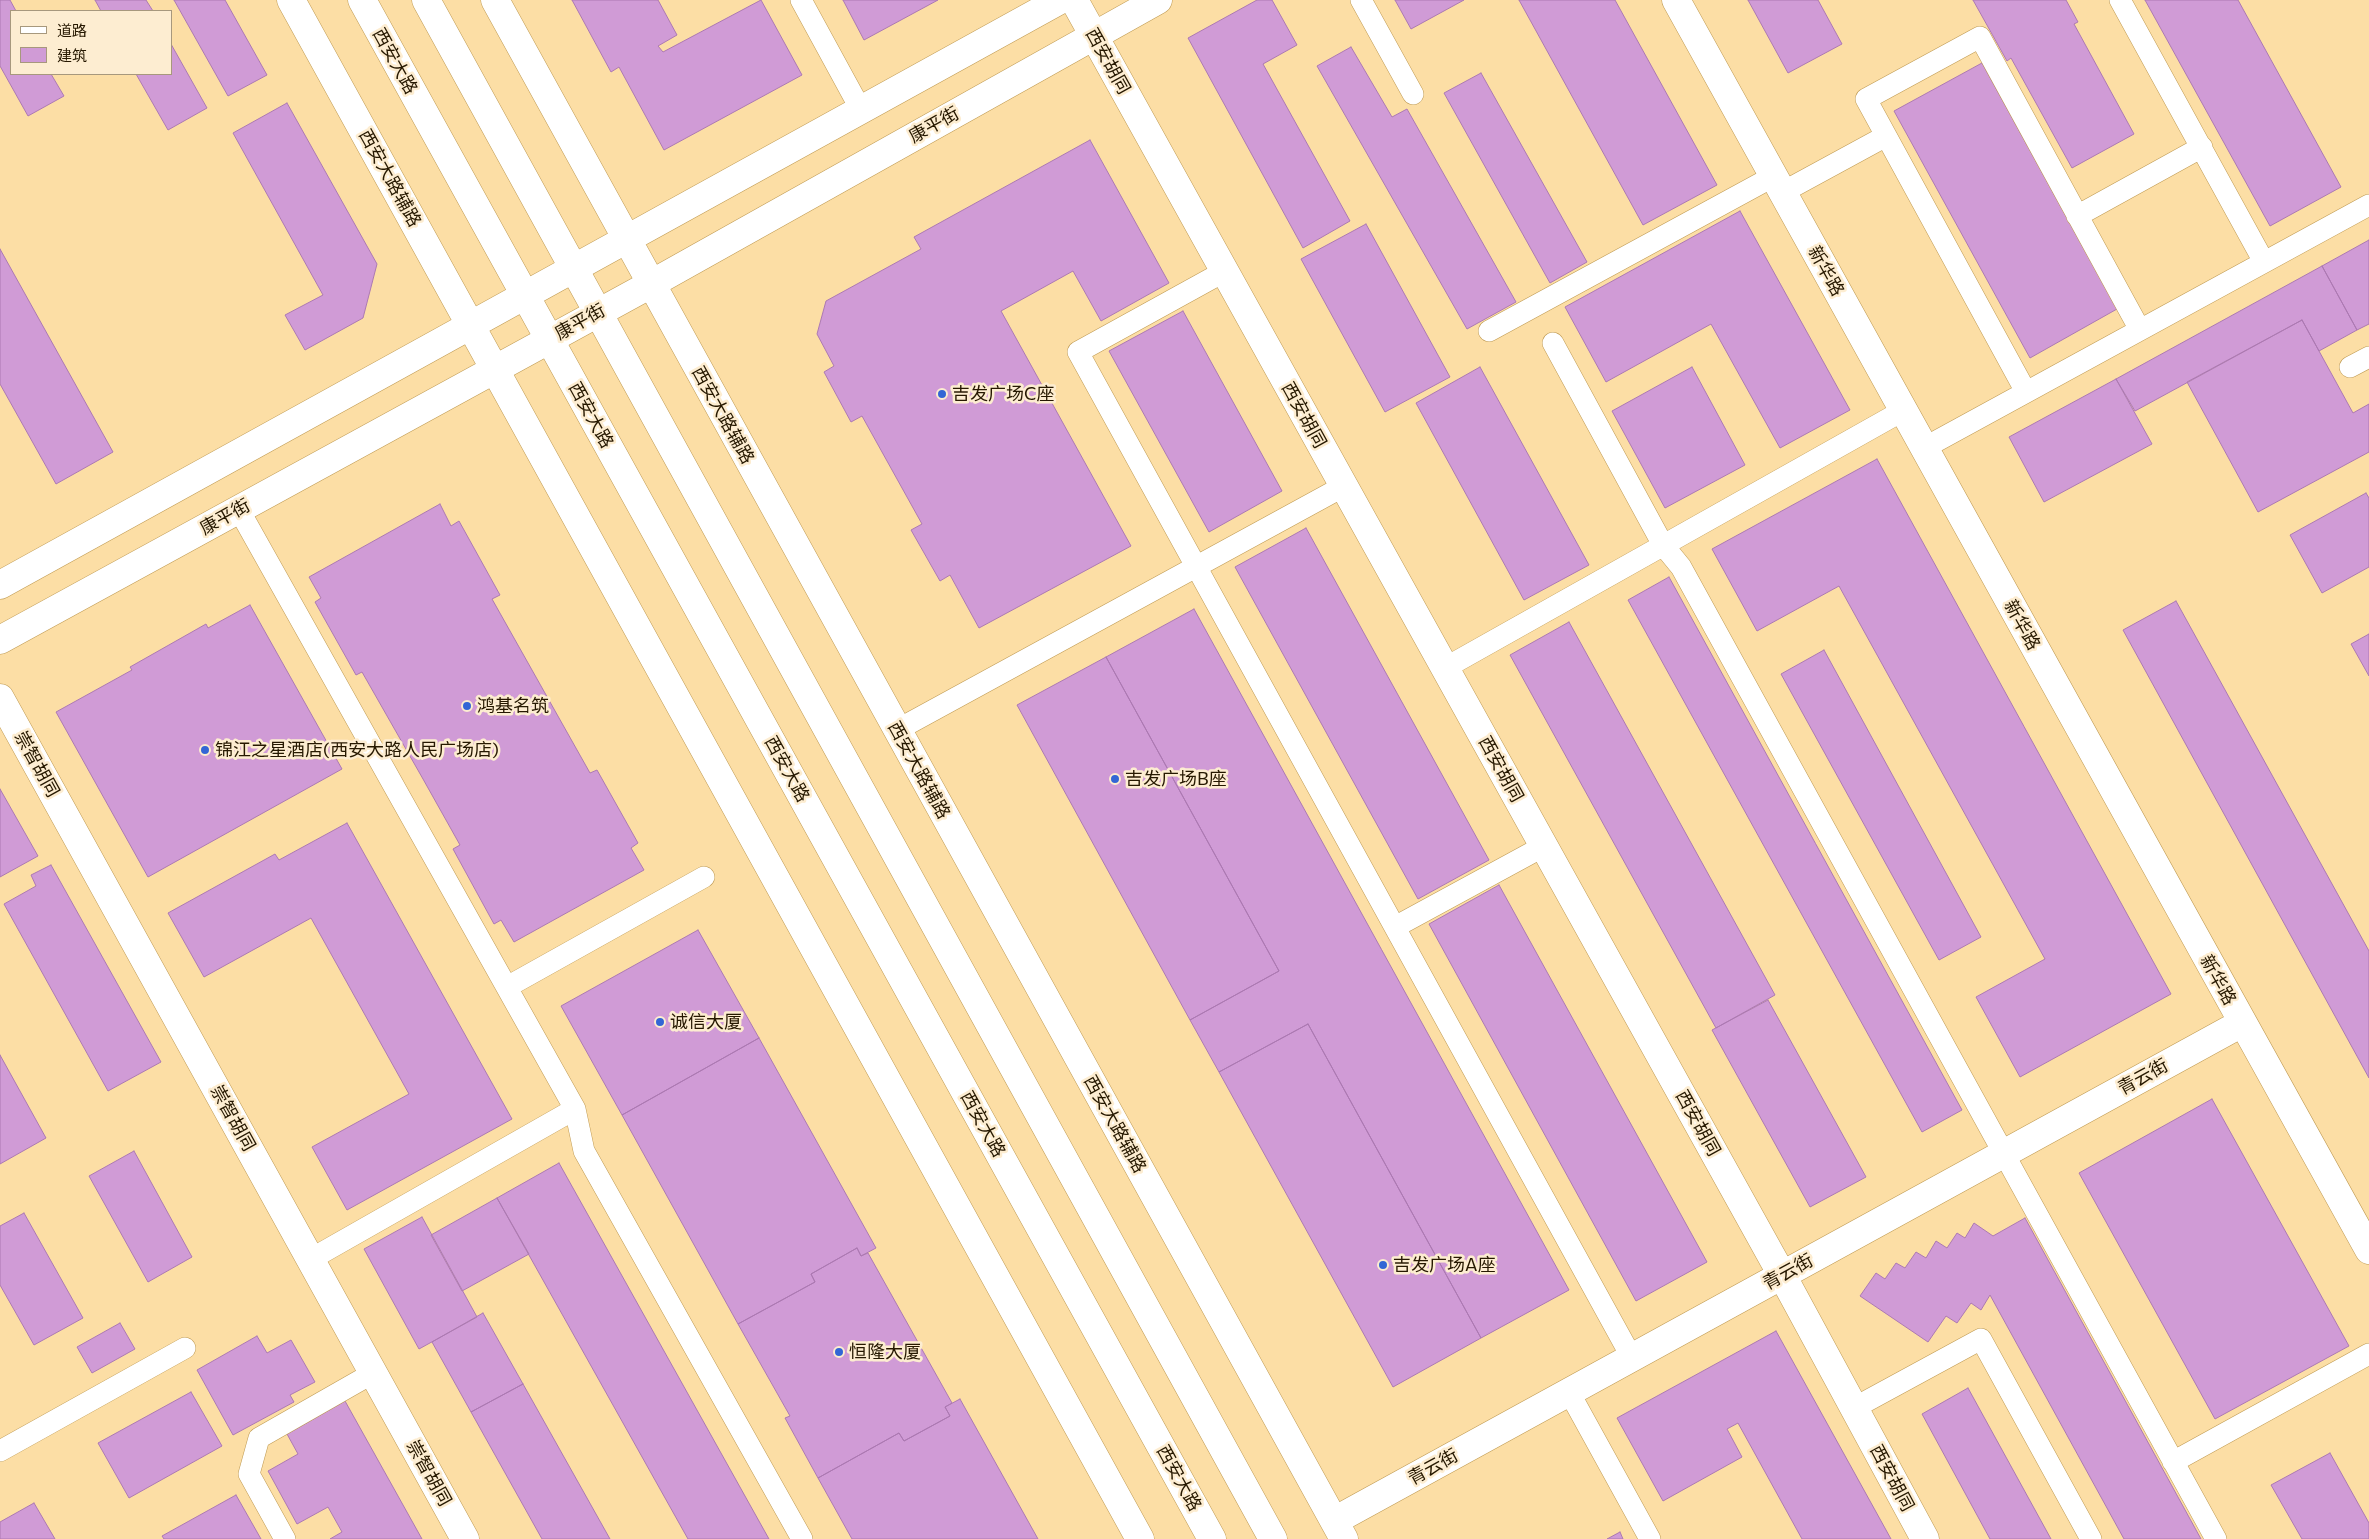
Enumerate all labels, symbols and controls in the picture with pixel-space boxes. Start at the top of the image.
legend [10,10,172,75]
text: 道路 [57,21,87,39]
street label: 西安大路 [368,24,422,98]
street label: 西安胡同 [1081,24,1135,98]
text: 建筑 [57,46,87,64]
street label: 康平街 [905,102,963,148]
street label: 西安大路辅路 [354,126,426,230]
street label: 新华路 [1803,242,1849,300]
street label: 康平街 [551,299,609,345]
street label: 西安大路辅路 [687,363,759,467]
street label: 西安大路 [564,378,618,452]
street label: 西安胡同 [1277,378,1331,452]
place label: 吉发广场C座 [952,383,1054,405]
marker: 吉发广场C座 [936,388,948,400]
street label: 康平街 [196,494,254,540]
street label: 新华路 [1999,596,2045,654]
place label: 鸿基名筑 [477,695,549,717]
marker: 鸿基名筑 [461,700,473,712]
street label: 西安大路辅路 [883,718,955,822]
street label: 崇智胡同 [10,727,64,801]
street label: 西安大路 [760,732,814,806]
street label: 西安胡同 [1474,732,1528,806]
place label: 锦江之星酒店(西安大路人民广场店) [215,739,499,761]
marker: 锦江之星酒店(西安大路人民广场店) [199,744,211,756]
place label: 吉发广场B座 [1125,768,1227,790]
marker: 吉发广场B座 [1109,773,1121,785]
street label: 新华路 [2195,951,2241,1009]
place label: 诚信大厦 [670,1011,742,1033]
marker: 诚信大厦 [654,1016,666,1028]
street label: 青云街 [2114,1054,2172,1100]
street label: 西安大路辅路 [1079,1072,1151,1176]
street label: 崇智胡同 [206,1081,260,1155]
street label: 西安胡同 [1671,1086,1725,1160]
street label: 西安大路 [956,1087,1010,1161]
street label: 青云街 [1759,1249,1817,1295]
place label: 吉发广场A座 [1393,1254,1495,1276]
marker: 吉发广场A座 [1377,1259,1389,1271]
place label: 恒隆大厦 [849,1341,921,1363]
marker: 恒隆大厦 [833,1346,845,1358]
street label: 崇智胡同 [402,1436,456,1510]
street label: 西安大路 [1152,1441,1206,1515]
street label: 西安胡同 [1866,1441,1918,1515]
street label: 青云街 [1404,1444,1462,1490]

